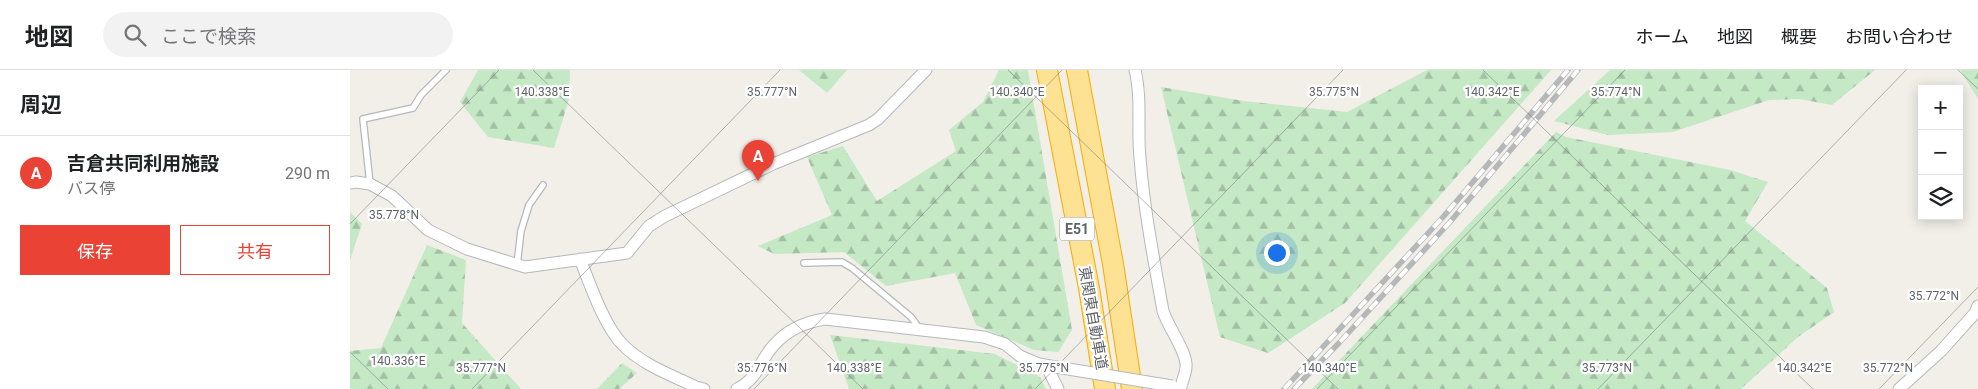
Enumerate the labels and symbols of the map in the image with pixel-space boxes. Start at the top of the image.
text: 140.338°E [515,85,570,99]
text: 35.777°N [747,85,797,99]
text: 140.340°E [990,85,1045,99]
text: 35.775°N [1309,85,1359,99]
text: 140.342°E [1465,85,1520,99]
text: 35.774°N [1591,85,1641,99]
pin: A [742,140,774,181]
text: 35.778°N [369,208,419,222]
road number: E51 [1060,218,1094,240]
your location [1264,240,1290,266]
street label: 東関東自動車道 [1075,265,1111,371]
text: 35.772°N [1909,289,1959,303]
text: 140.336°E [371,354,426,368]
text: 35.777°N [456,361,506,375]
text: 35.776°N [737,361,787,375]
text: 140.338°E [827,361,882,375]
text: 35.775°N [1019,361,1069,375]
text: 140.340°E [1302,361,1357,375]
text: 35.773°N [1582,361,1632,375]
text: 140.342°E [1777,361,1832,375]
text: 35.772°N [1863,361,1913,375]

